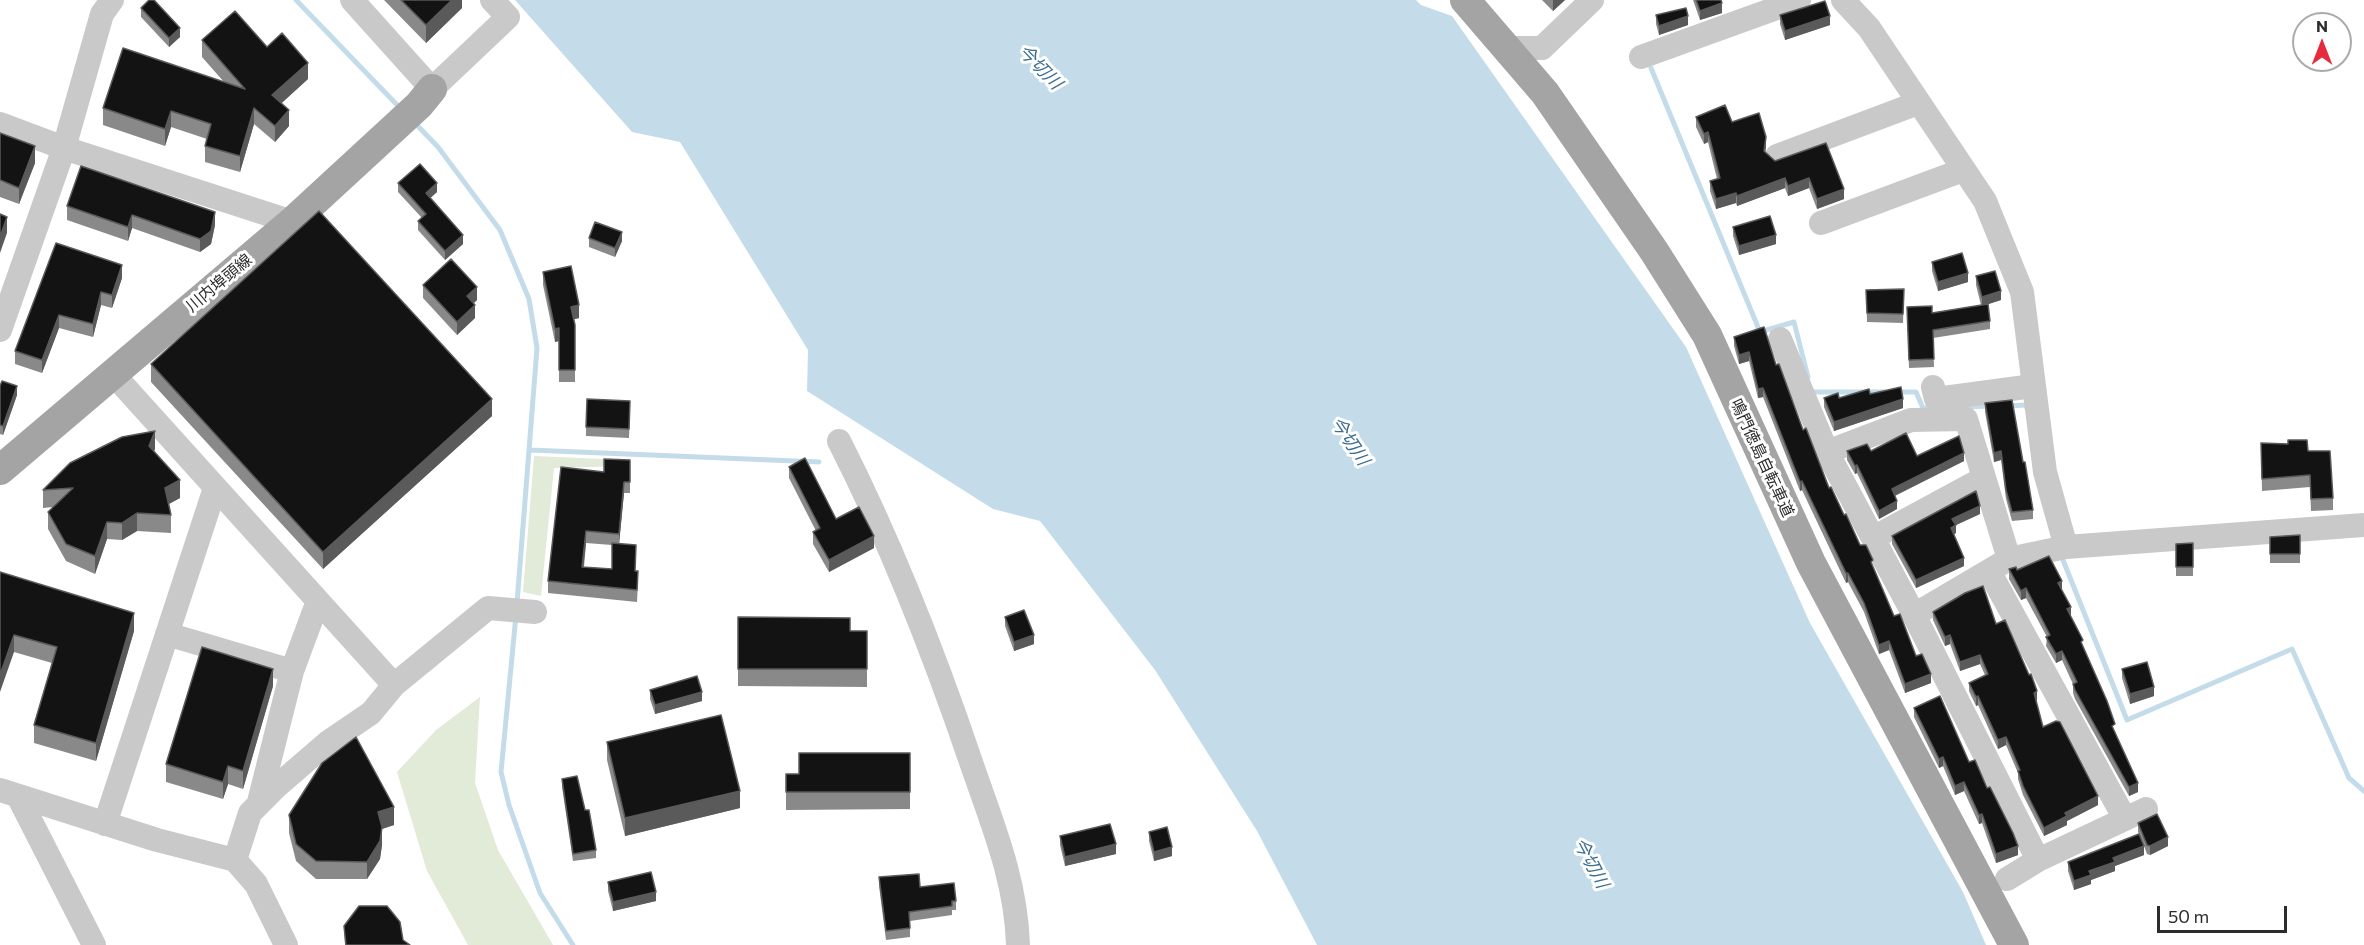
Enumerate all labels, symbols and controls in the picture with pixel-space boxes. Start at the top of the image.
north arrow [2292,12,2352,72]
text: N [2316,16,2328,35]
water label: 今切川 [1013,40,1067,94]
street label: 川内埠頭線 [182,250,256,316]
street label: 鳴門徳島自転車道 [1726,396,1798,520]
water label: 今切川 [1326,413,1374,469]
water label: 今切川 [1569,834,1613,892]
scale bar [2160,894,2290,932]
text: 50 m [2168,905,2209,927]

